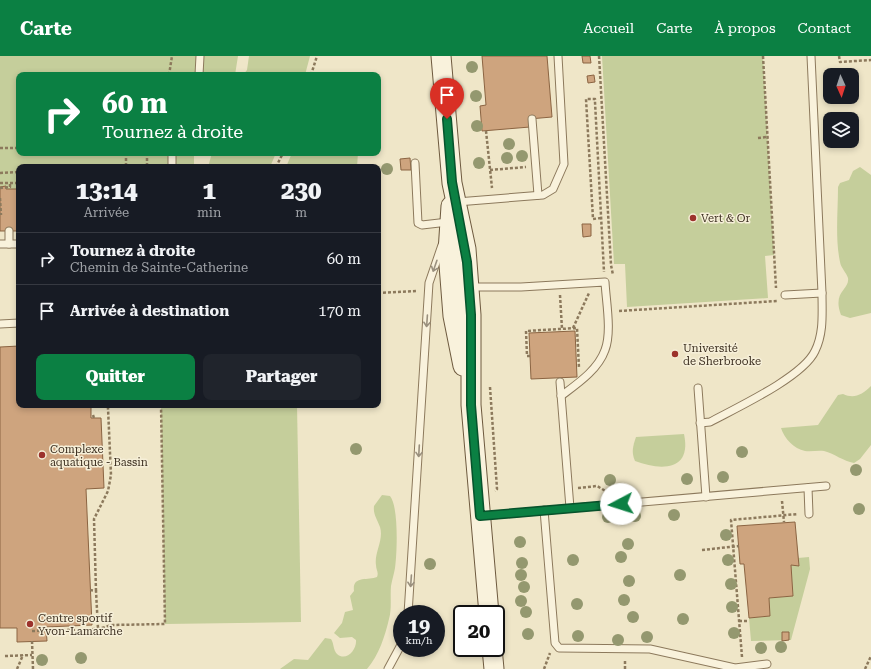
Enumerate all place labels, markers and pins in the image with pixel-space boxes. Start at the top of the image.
pin [430,78,464,119]
place label: Vert & Or [701,212,750,225]
marker: Vert & Or [688,213,698,223]
place label: Université de Sherbrooke [683,342,761,368]
marker: Université de Sherbrooke [670,349,680,359]
place label: Complexe aquatique - Bassin [50,443,148,469]
marker: Complexe aquatique - Bassin [37,450,47,460]
place label: Centre sportif Yvon-Lamarche [38,612,123,638]
marker: Centre sportif Yvon-Lamarche [25,619,35,629]

